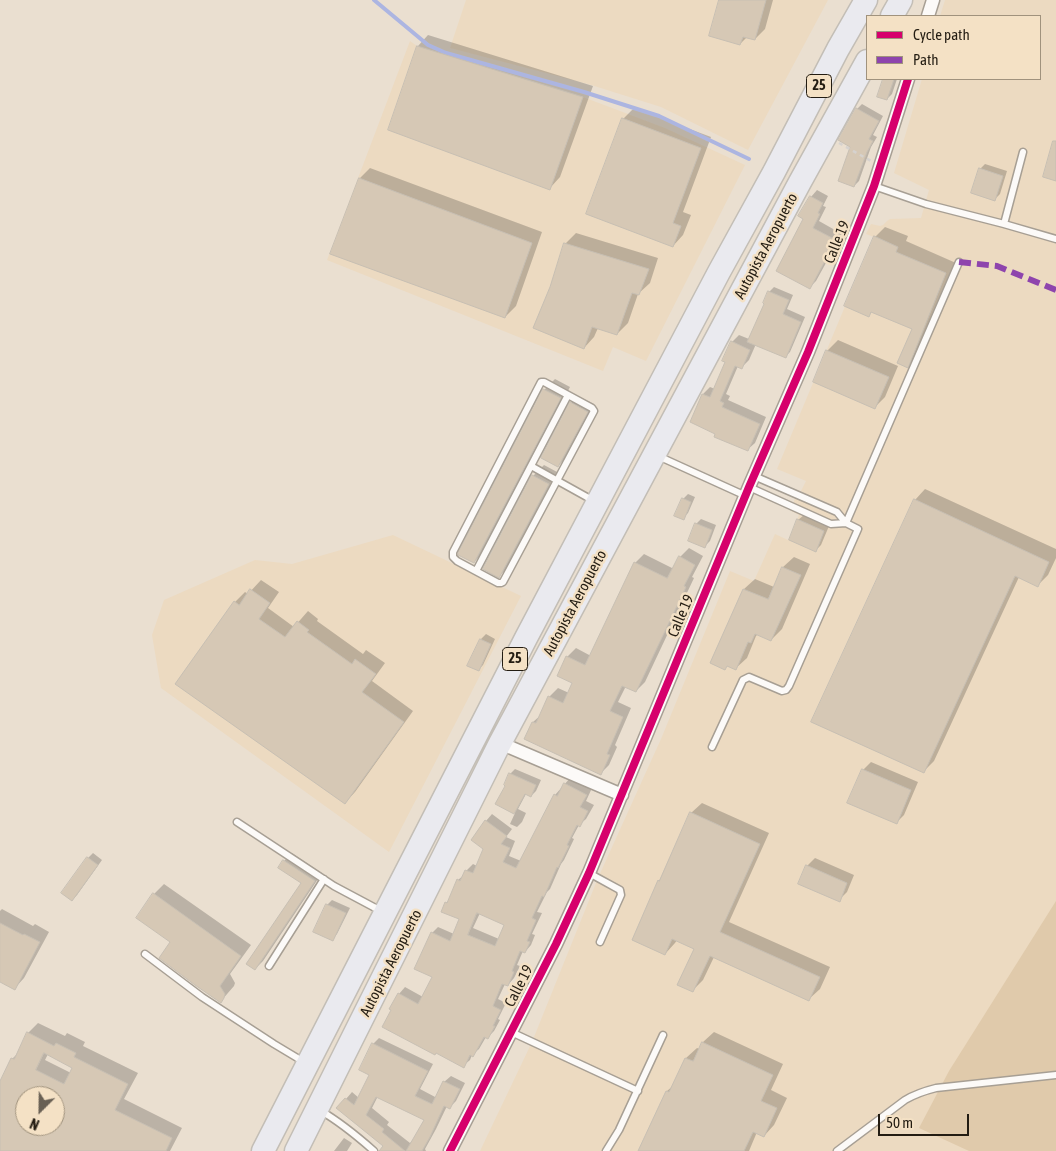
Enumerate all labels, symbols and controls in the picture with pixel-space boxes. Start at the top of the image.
legend [866,15,1041,80]
text: Cycle path [913,26,970,43]
text: Path [913,51,939,68]
road number: 25 [806,74,832,98]
street label: Autopista Aeropuerto [731,190,801,302]
street label: Calle 19 [820,218,854,266]
street label: Autopista Aeropuerto [540,547,610,659]
street label: Calle 19 [664,592,698,640]
road number: 25 [502,648,528,671]
street label: Autopista Aeropuerto [356,907,426,1019]
street label: Calle 19 [501,962,537,1010]
north arrow [15,1086,65,1136]
scale bar [881,1104,972,1136]
text: 50 m [886,1114,913,1131]
text: N [28,1115,41,1133]

